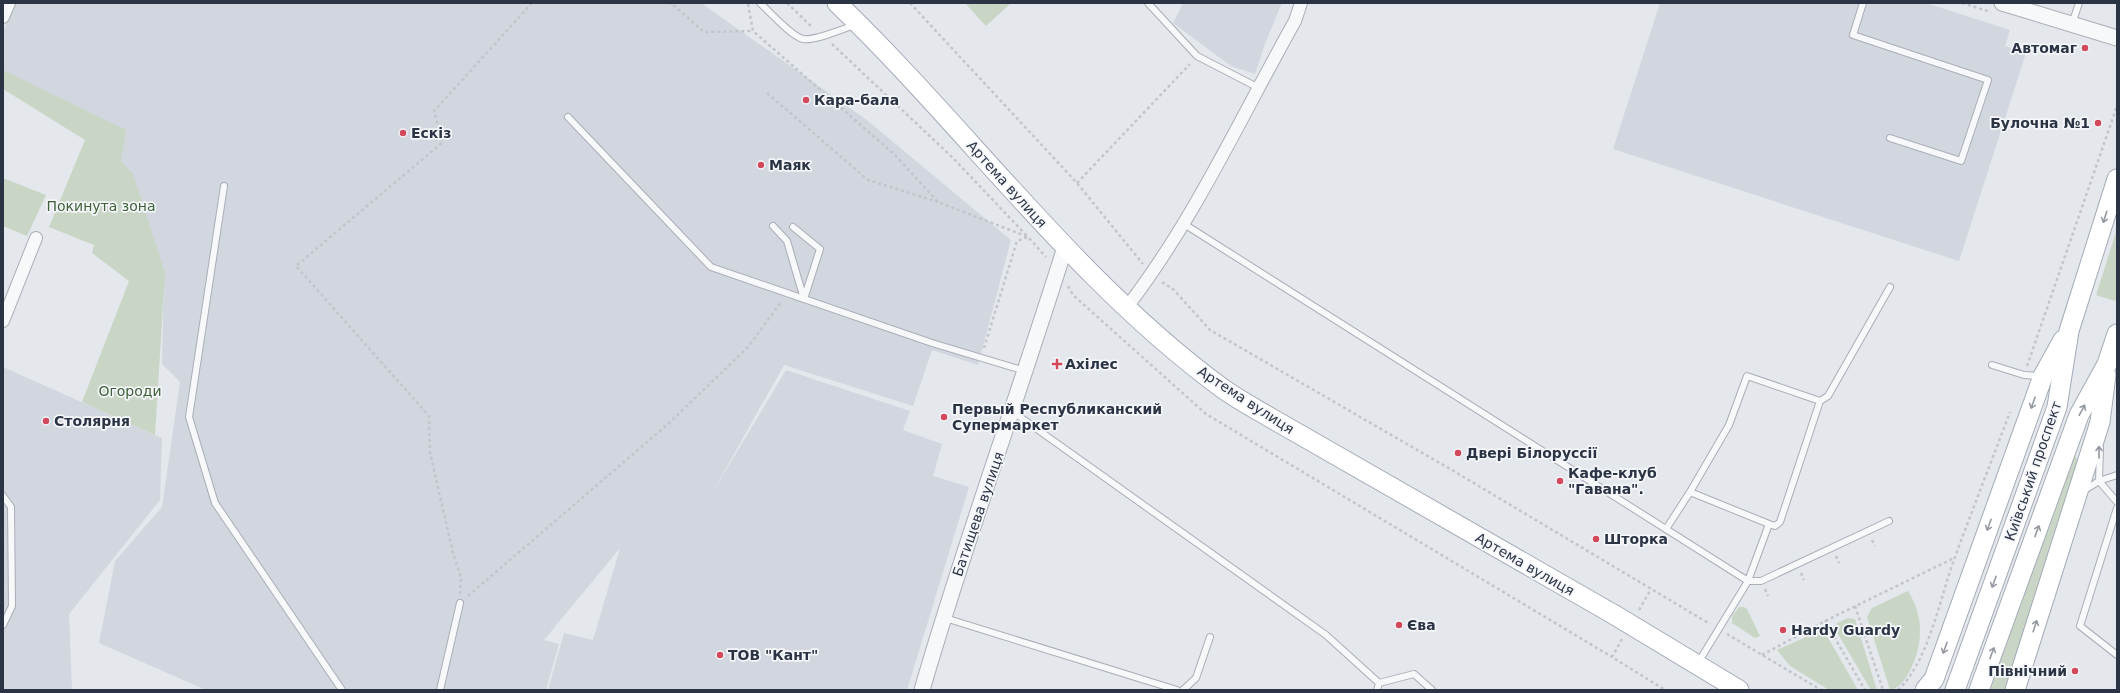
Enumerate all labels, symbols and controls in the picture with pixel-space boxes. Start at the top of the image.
place label: Автомаг [2011,40,2077,56]
marker: Автомаг [2080,43,2090,53]
place label: Кара-бала [814,92,899,108]
marker: Кара-бала [801,95,811,105]
place label: Булочна №1 [1990,115,2090,131]
marker: Булочна №1 [2093,118,2103,128]
place label: Ескіз [411,125,451,141]
marker: Ескіз [398,128,408,138]
street label: Артема вулиця [964,137,1050,231]
place label: Маяк [769,157,811,173]
marker: Маяк [756,160,766,170]
park label: Покинута зона [46,198,156,214]
one-way arrow [2101,210,2108,223]
place label: Ахілес [1065,356,1118,372]
marker: Ахілес [1052,359,1062,369]
street label: Артема вулиця [1195,363,1297,437]
park label: Огороди [98,383,162,399]
one-way arrow [2029,397,2037,409]
street label: Київський проспект [2002,399,2064,543]
place label: Первый Республиканский Супермаркет [952,401,1162,433]
one-way arrow [2079,404,2087,416]
marker: Первый Республиканский Супермаркет [939,412,949,422]
place label: Столярня [54,413,130,429]
marker: Столярня [41,416,51,426]
place label: Двері Білоруссії [1466,445,1597,461]
one-way arrow [2096,446,2103,459]
marker: Двері Білоруссії [1453,448,1463,458]
street label: Батищева вулиця [949,449,1007,579]
place label: Кафе-клуб "Гавана". [1568,465,1657,497]
marker: Кафе-клуб "Гавана". [1555,476,1565,486]
one-way arrow [1985,519,1993,531]
one-way arrow [2033,526,2041,538]
street label: Артема вулиця [1473,529,1577,599]
place label: Шторка [1604,531,1668,547]
marker: Шторка [1591,534,1601,544]
one-way arrow [1990,575,1997,588]
place label: Єва [1407,617,1436,633]
marker: Єва [1394,620,1404,630]
one-way arrow [2032,620,2039,633]
place label: Hardy Guardy [1791,622,1900,638]
marker: Hardy Guardy [1778,625,1788,635]
one-way arrow [1941,641,1949,653]
place label: ТОВ "Кант" [728,647,818,663]
one-way arrow [1989,648,1997,660]
marker: ТОВ "Кант" [715,650,725,660]
place label: Північний [1988,663,2067,679]
marker: Північний [2070,666,2080,676]

